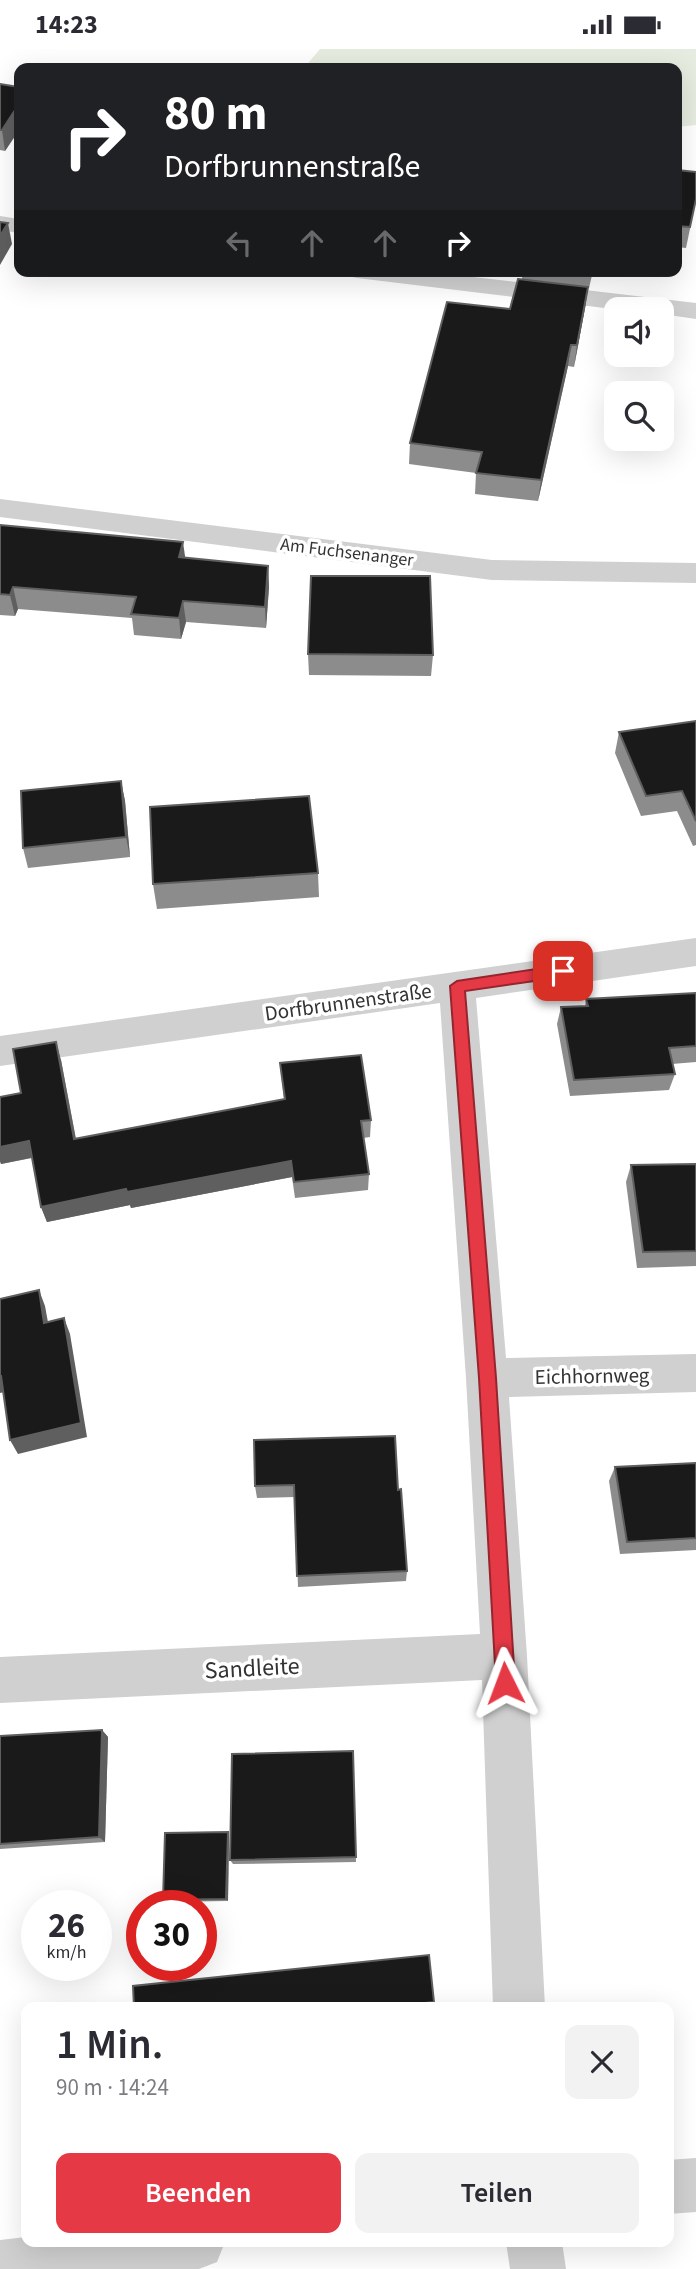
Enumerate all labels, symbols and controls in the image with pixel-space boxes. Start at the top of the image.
text: 14:23 [35,6,98,43]
text: 80 m [164,79,268,149]
icon: right [49,91,140,182]
text: Dorfbrunnenstraße [164,144,420,190]
icon: left [220,224,258,262]
icon: ahead [293,224,331,262]
icon: ahead [366,224,404,262]
icon: right [439,224,477,262]
map controls [604,297,674,451]
button: sound [604,297,674,367]
button: search [604,381,674,451]
street label: Am Fuchsenanger [279,532,416,573]
pin [533,941,593,1001]
icon: arrive [544,952,582,990]
street label: Dorfbrunnenstraße [263,975,433,1029]
street label: Eichhornweg [534,1360,650,1392]
position arrow [468,1646,542,1720]
street label: Sandleite [204,1649,300,1688]
speed limit sign: 30 [126,1890,217,1981]
text: 26 [48,1901,85,1951]
text: km/h [47,1940,86,1965]
text: 1 Min. [56,2015,163,2075]
button: close [565,2025,639,2099]
text: 90 m · 14:24 [56,2071,169,2104]
button: Beenden [56,2153,341,2233]
button: Teilen [355,2153,639,2233]

